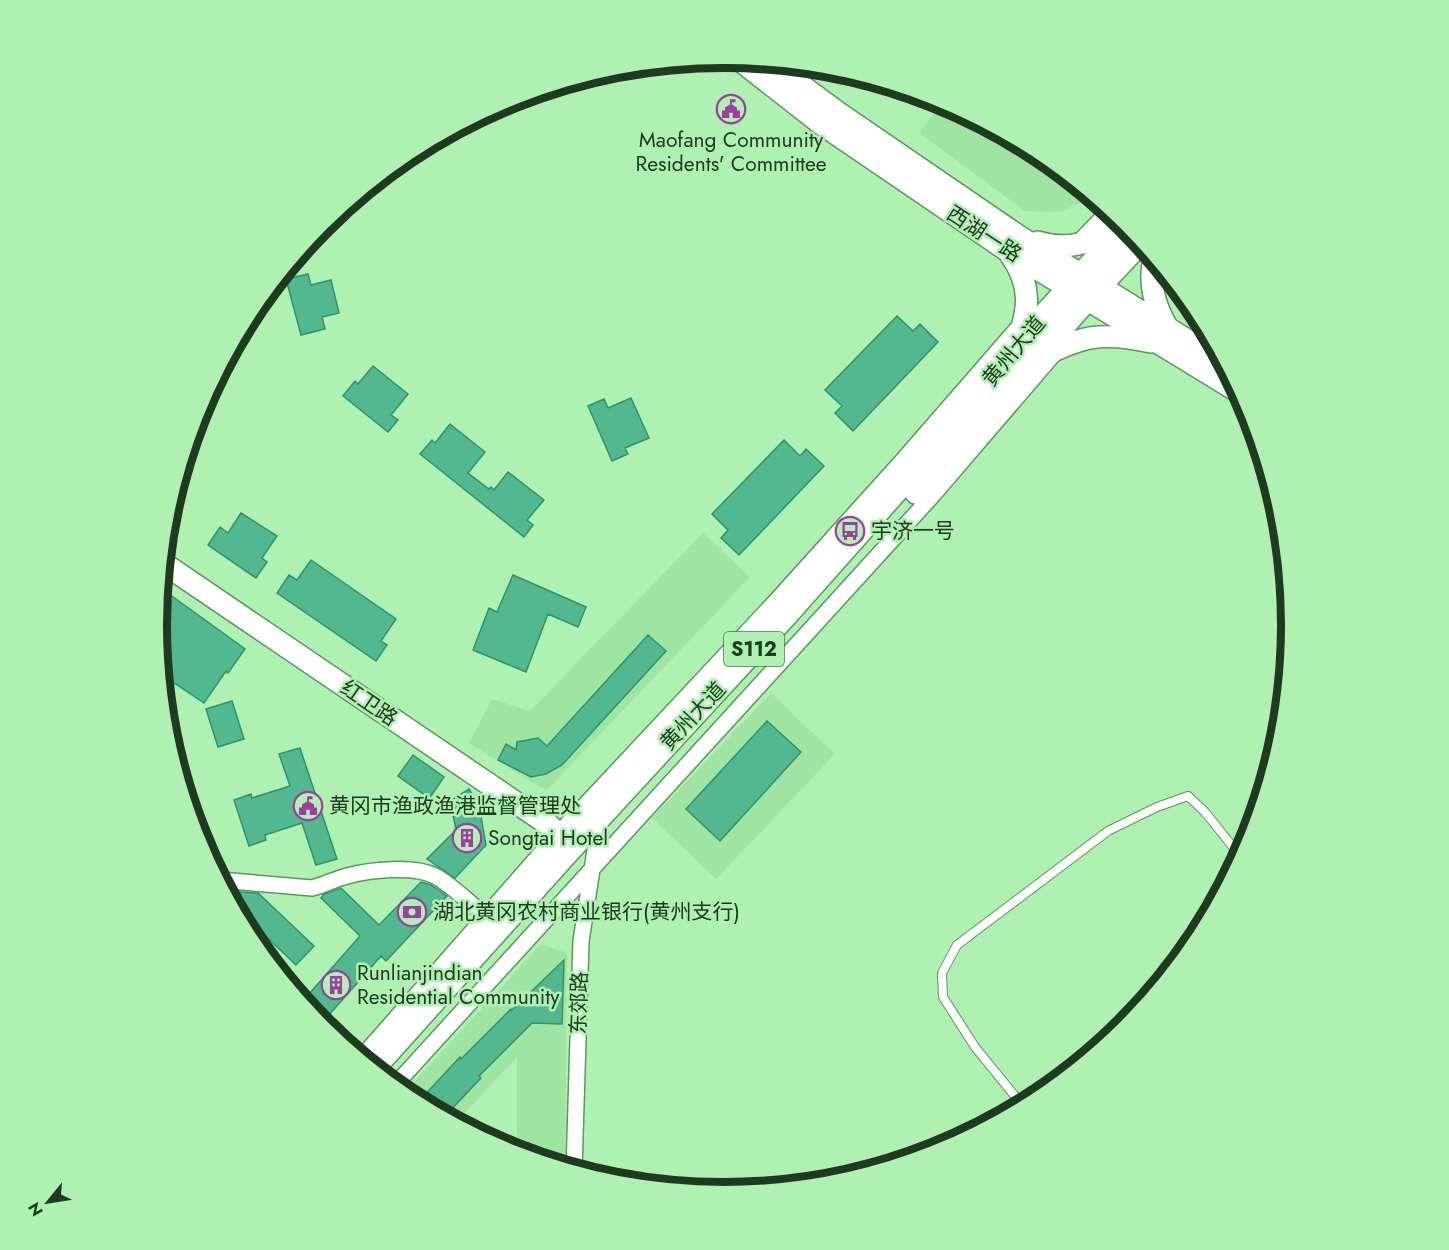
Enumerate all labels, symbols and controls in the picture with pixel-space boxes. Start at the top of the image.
public building icon: Maofang Community Residents' Committee [715,93,747,125]
place label: Maofang Community Residents' Committee [635,125,827,179]
street label: 西湖一路 [941,199,1027,269]
street label: 黄州大道 [976,309,1052,393]
bus stop icon: 宇济一号 [834,515,866,547]
place label: 宇济一号 [871,516,955,546]
road number: S112 [724,632,784,666]
street label: 红卫路 [334,673,404,733]
street label: 黄州大道 [653,675,733,757]
public building icon: 黄冈市渔政渔港监督管理处 [292,790,324,822]
place label: 黄冈市渔政渔港监督管理处 [329,791,581,821]
building icon: Songtai Hotel [451,822,483,854]
place label: Songtai Hotel [488,823,608,853]
bank icon: 湖北黄冈农村商业银行(黄州支行) [396,896,428,928]
place label: 湖北黄冈农村商业银行(黄州支行) [433,897,740,927]
place label: Runlianjindian Residential Community [357,958,560,1012]
building icon: Runlianjindian Residential Community [320,969,352,1001]
street label: 东郊路 [563,971,595,1035]
north arrow [18,1172,78,1232]
text: N [22,1198,49,1221]

